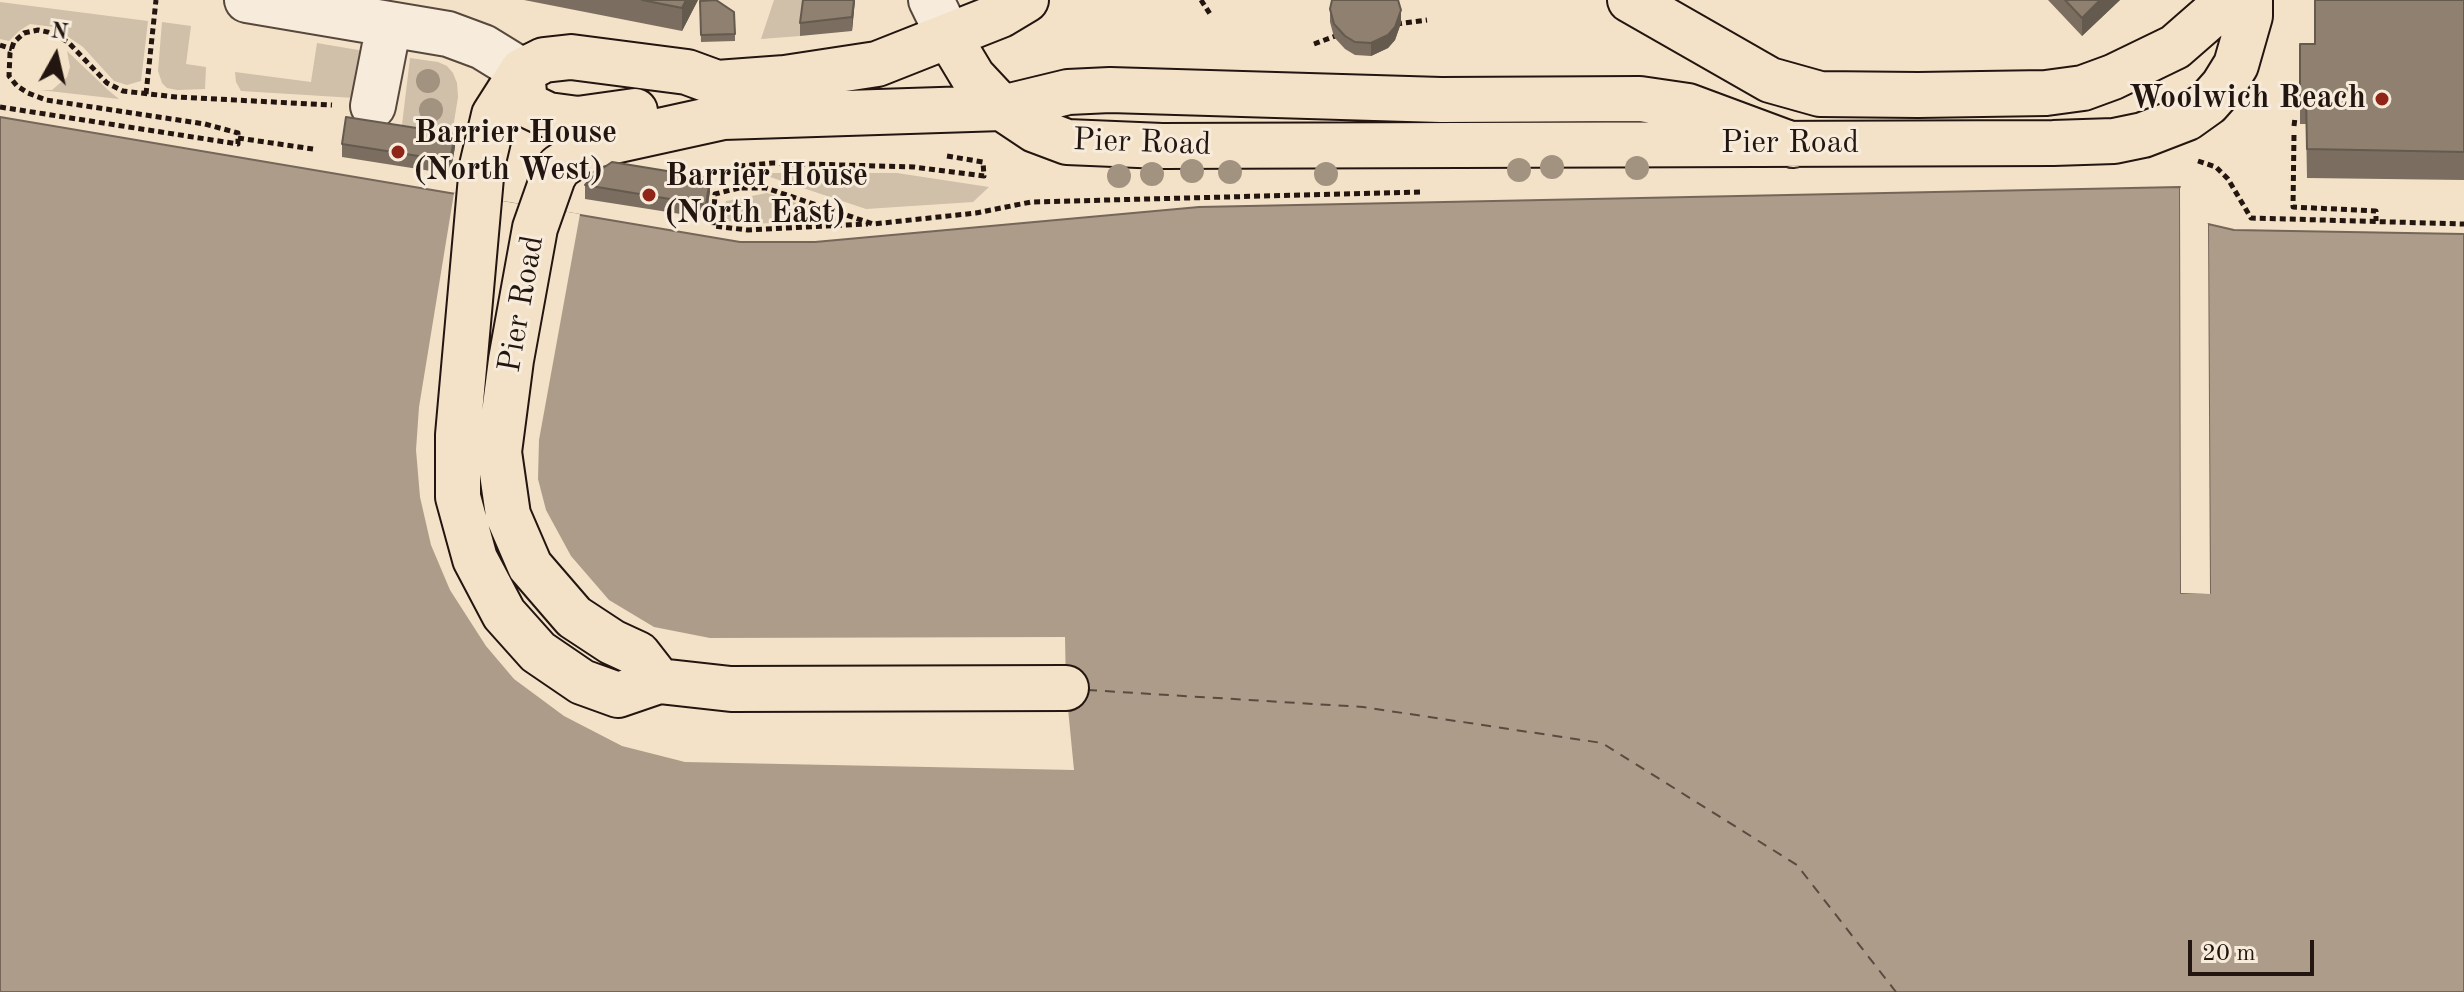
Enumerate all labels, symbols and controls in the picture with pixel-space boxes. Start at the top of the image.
north arrow [16,16,96,96]
text: N [49,20,69,44]
place label: Woolwich Reach [2129,80,2366,118]
marker: Woolwich Reach [2373,90,2391,108]
place label: Barrier House (North West) [414,115,617,190]
street label: Pier Road [1072,121,1212,165]
street label: Pier Road [1721,125,1859,163]
marker: Barrier House (North West) [389,143,407,161]
place label: Barrier House (North East) [665,158,868,233]
marker: Barrier House (North East) [640,186,658,204]
street label: Pier Road [491,232,553,376]
scale bar [2192,924,2318,974]
text: 20 m [2202,942,2256,966]

